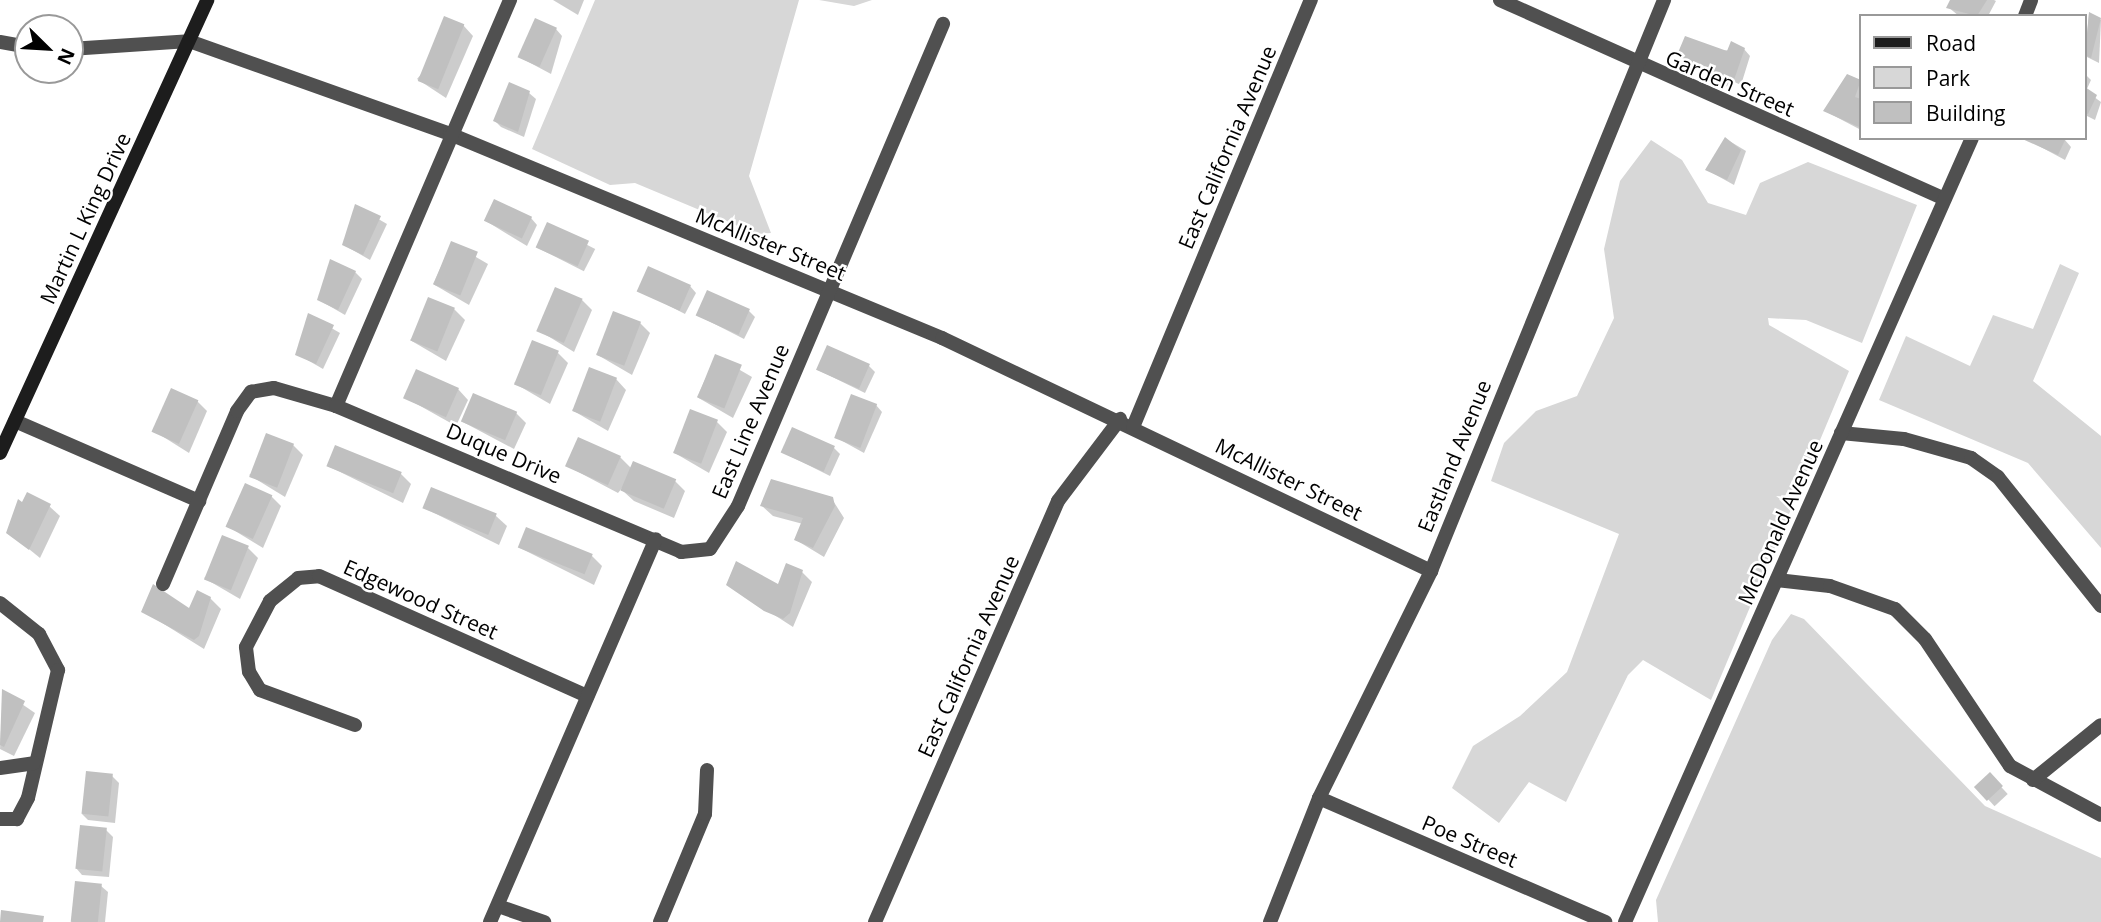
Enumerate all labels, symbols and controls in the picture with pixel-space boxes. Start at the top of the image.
north arrow [14,14,84,84]
legend [1860,14,2087,140]
text: Road [1926,29,1976,57]
street label: East California Avenue [1173,42,1281,252]
text: N [51,44,81,69]
street label: Garden Street [1662,45,1798,121]
text: Park [1926,64,1970,92]
text: Building [1926,99,2005,127]
street label: Martin L King Drive [34,128,136,308]
street label: McAllister Street [692,202,850,286]
street label: East Line Avenue [706,340,794,502]
street label: Eastland Avenue [1412,376,1496,536]
street label: Duque Drive [443,417,565,489]
street label: McAllister Street [1212,433,1366,525]
street label: McDonald Avenue [1732,436,1828,608]
street label: East California Avenue [912,551,1024,761]
street label: Edgewood Street [340,554,502,644]
street label: Poe Street [1419,810,1521,872]

